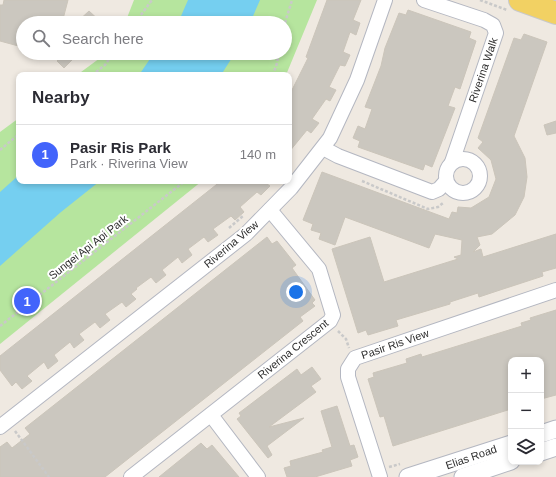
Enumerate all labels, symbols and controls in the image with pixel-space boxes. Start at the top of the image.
search box [16,16,292,60]
icon: search [30,27,52,49]
text: Search here [62,30,144,47]
street label: Riverina Walk [466,36,500,104]
text: Nearby [32,88,90,107]
text: Pasir Ris Park [70,139,171,156]
text: 1 [41,147,49,162]
text: 140 m [240,147,276,162]
text: Park · Riverina View [70,156,188,171]
street label: Sungei Api Api Park [46,212,130,281]
street label: Riverina View [201,218,261,270]
your location [286,282,306,302]
pin: 1 [14,286,40,316]
street label: Riverina Crescent [255,317,331,381]
street label: Pasir Ris View [360,327,430,361]
map controls [508,357,544,465]
button: + [508,357,544,393]
button: − [508,393,544,429]
button: layers [508,429,544,465]
street label: Elias Road [444,443,498,471]

